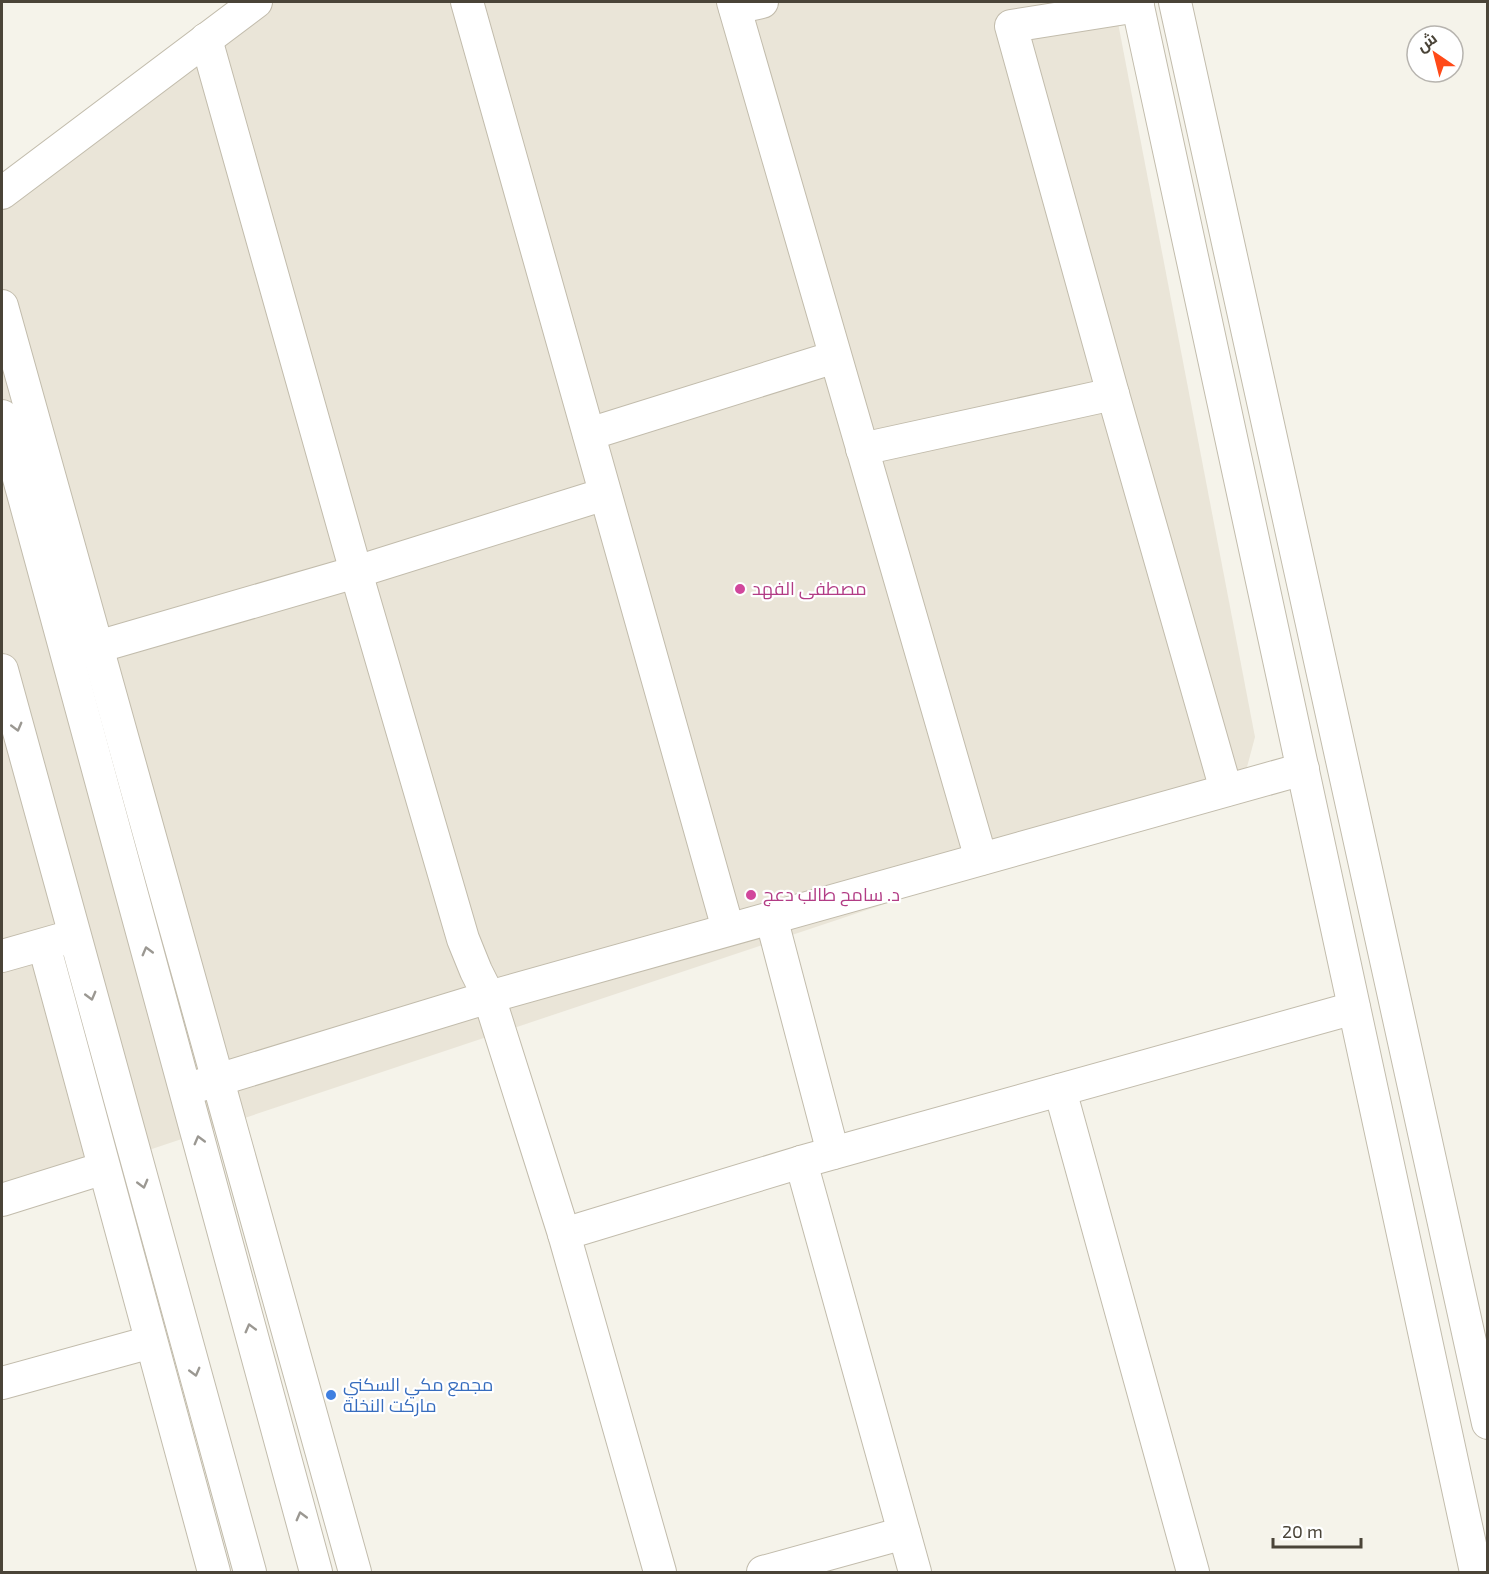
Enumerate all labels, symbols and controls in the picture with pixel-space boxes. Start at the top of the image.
north arrow [1405,24,1465,84]
text: ش [1412,28,1441,56]
place label: مصطفى الفهد [752,577,867,600]
marker: مصطفى الفهد [733,582,747,596]
one-way arrow [10,721,22,732]
place label: د. سامح طالب دعج [763,883,900,907]
marker: د. سامح طالب دعج [744,888,758,902]
one-way arrow [142,947,155,957]
one-way arrow [84,990,96,1001]
one-way arrow [193,1135,206,1145]
one-way arrow [136,1178,148,1189]
one-way arrow [244,1323,257,1333]
one-way arrow [187,1367,200,1377]
place label: مجمع مكي السكني ماركت النخلة [343,1373,493,1417]
marker: مجمع مكي السكني ماركت النخلة [324,1388,338,1402]
one-way arrow [295,1511,308,1521]
scale bar [1273,1511,1362,1549]
text: 20 m [1282,1520,1323,1542]

